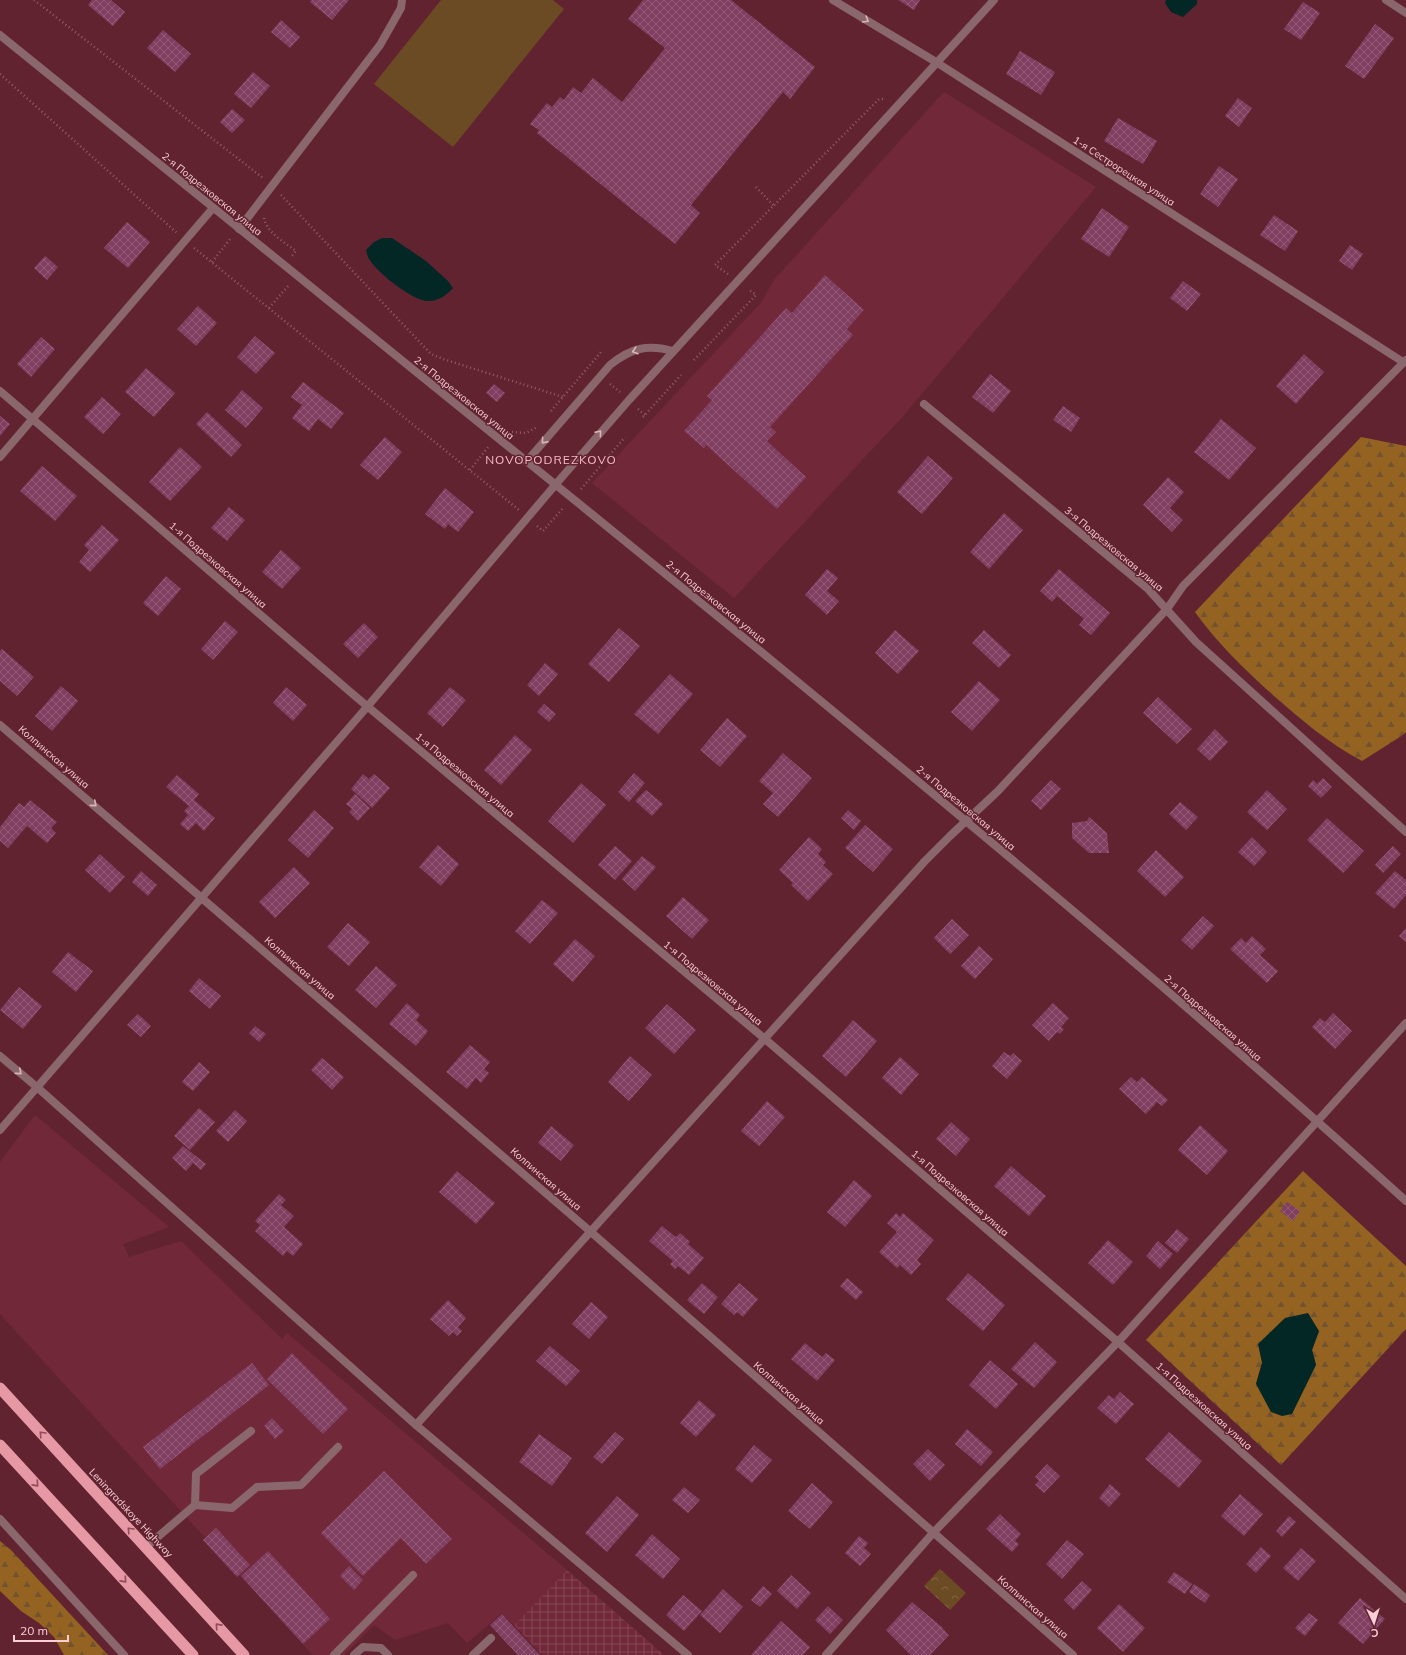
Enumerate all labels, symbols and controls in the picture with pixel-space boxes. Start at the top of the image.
one-way arrow [862,16,869,23]
street label: 1-я Сестрорецкая улица [1071,133,1177,209]
street label: 2-я Подрезковская улица [159,150,265,238]
one-way arrow [632,346,639,355]
street label: 2-я Подрезковская улица [411,354,517,442]
one-way arrow [595,430,602,438]
one-way arrow [542,436,549,444]
district label: NOVOPODREZKOVO [485,452,617,467]
street label: 3-я Подрезковская улица [1062,504,1166,594]
street label: 1-я Подрезковская улица [166,519,270,611]
street label: 2-я Подрезковская улица [663,558,769,646]
street label: Колпинская улица [16,723,92,791]
street label: 1-я Подрезковская улица [413,730,517,820]
street label: 2-я Подрезковская улица [914,763,1018,853]
one-way arrow [89,800,96,807]
street label: Колпинская улица [262,934,338,1002]
street label: 1-я Подрезковская улица [661,938,765,1028]
street label: 2-я Подрезковская улица [1161,972,1265,1064]
one-way arrow [14,1067,21,1074]
street label: Колпинская улица [508,1145,584,1213]
street label: 1-я Подрезковская улица [908,1147,1012,1239]
street label: Колпинская улица [751,1359,827,1427]
street label: 1-я Подрезковская улица [1153,1359,1255,1453]
one-way arrow [40,1432,47,1439]
street label: Leningradskoye Highway [86,1466,176,1561]
one-way arrow [31,1479,39,1487]
one-way arrow [128,1527,135,1535]
street label: Колпинская улица [995,1573,1071,1641]
one-way arrow [119,1575,126,1583]
north arrow [1354,1603,1394,1643]
scale bar [14,1617,68,1643]
text: 20 m [20,1623,48,1638]
one-way arrow [215,1623,223,1631]
text: С [1370,1626,1379,1640]

